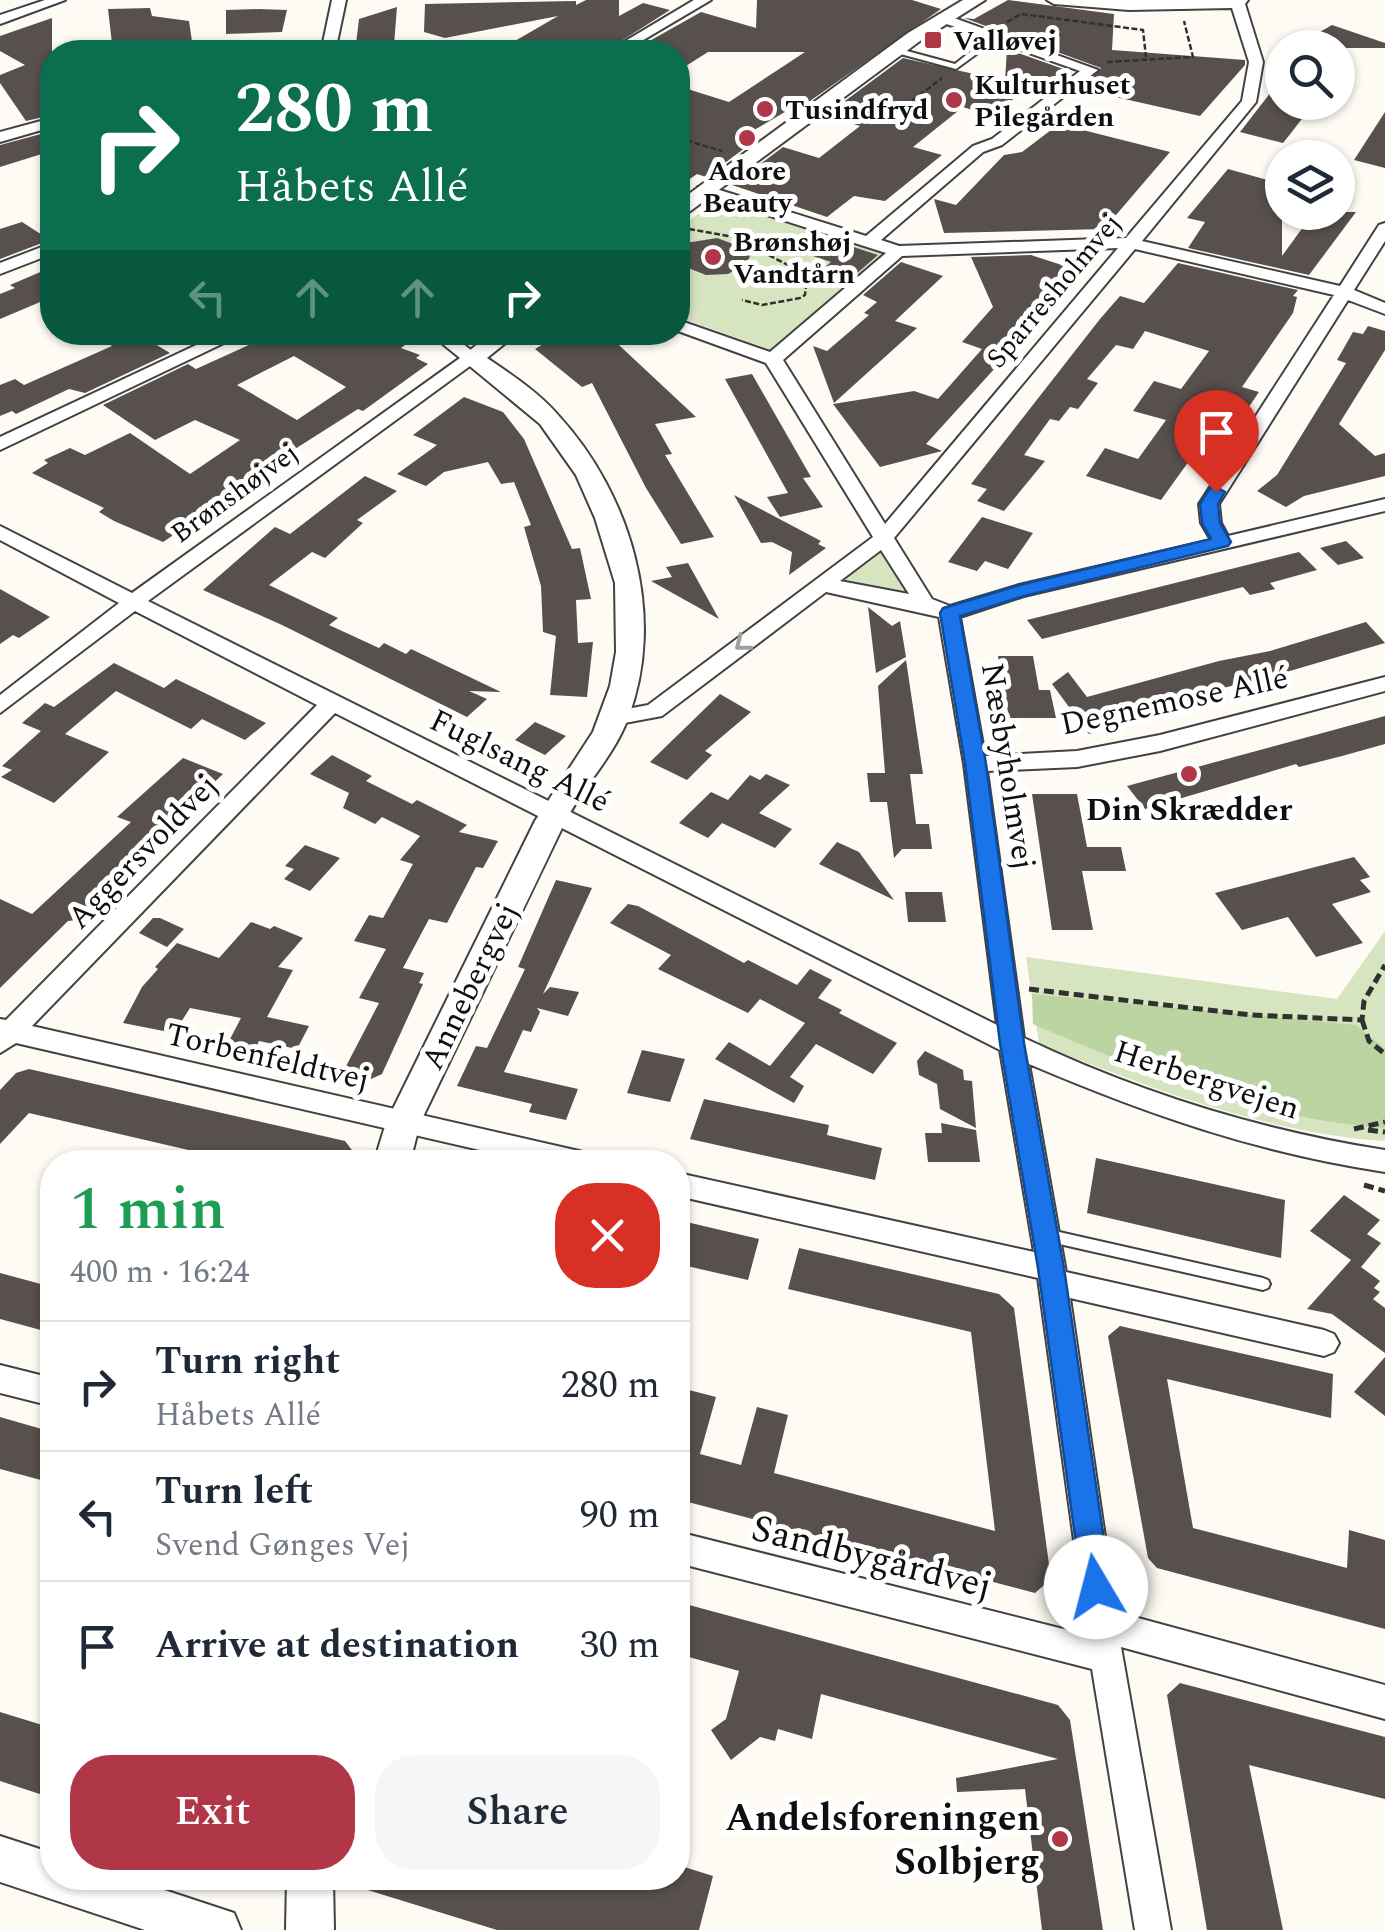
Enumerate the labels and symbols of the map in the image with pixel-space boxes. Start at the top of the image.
place label: Valløvej [953,20,1057,63]
marker: Valløvej [922,29,944,51]
place label: Kulturhuset Pilegården [974,64,1131,139]
place label: Tusindfryd [785,89,929,132]
marker: Kulturhuset Pilegården [943,89,965,111]
marker: Tusindfryd [754,98,776,120]
marker: Adore Beauty [736,127,758,149]
place label: Adore Beauty [702,150,793,225]
street label: Sparresholmvej [976,204,1132,378]
place label: Brønshøj Vandtårn [733,221,855,296]
marker: Brønshøj Vandtårn [702,246,724,268]
pin [1174,390,1259,493]
street label: Brønshøjvej [162,432,308,554]
one-way arrow [735,632,753,649]
street label: Degnemose Allé [1056,653,1293,750]
street label: Næsbyholmvej [967,659,1048,873]
street label: Fuglsang Allé [421,697,618,826]
street label: Aggersvoldvej [56,763,230,941]
marker: Din Skrædder [1178,763,1200,785]
place label: Din Skrædder [1086,786,1293,835]
street label: Annebergvej [409,894,532,1079]
street label: Torbenfeldtvej [161,1010,374,1105]
street label: Herbergvejen [1107,1027,1306,1134]
street label: Sandbygårdvej [745,1500,998,1616]
position arrow [1044,1535,1148,1639]
place label: Andelsforeningen Solbjerg [725,1790,1040,1892]
marker: Andelsforeningen Solbjerg [1049,1828,1071,1850]

